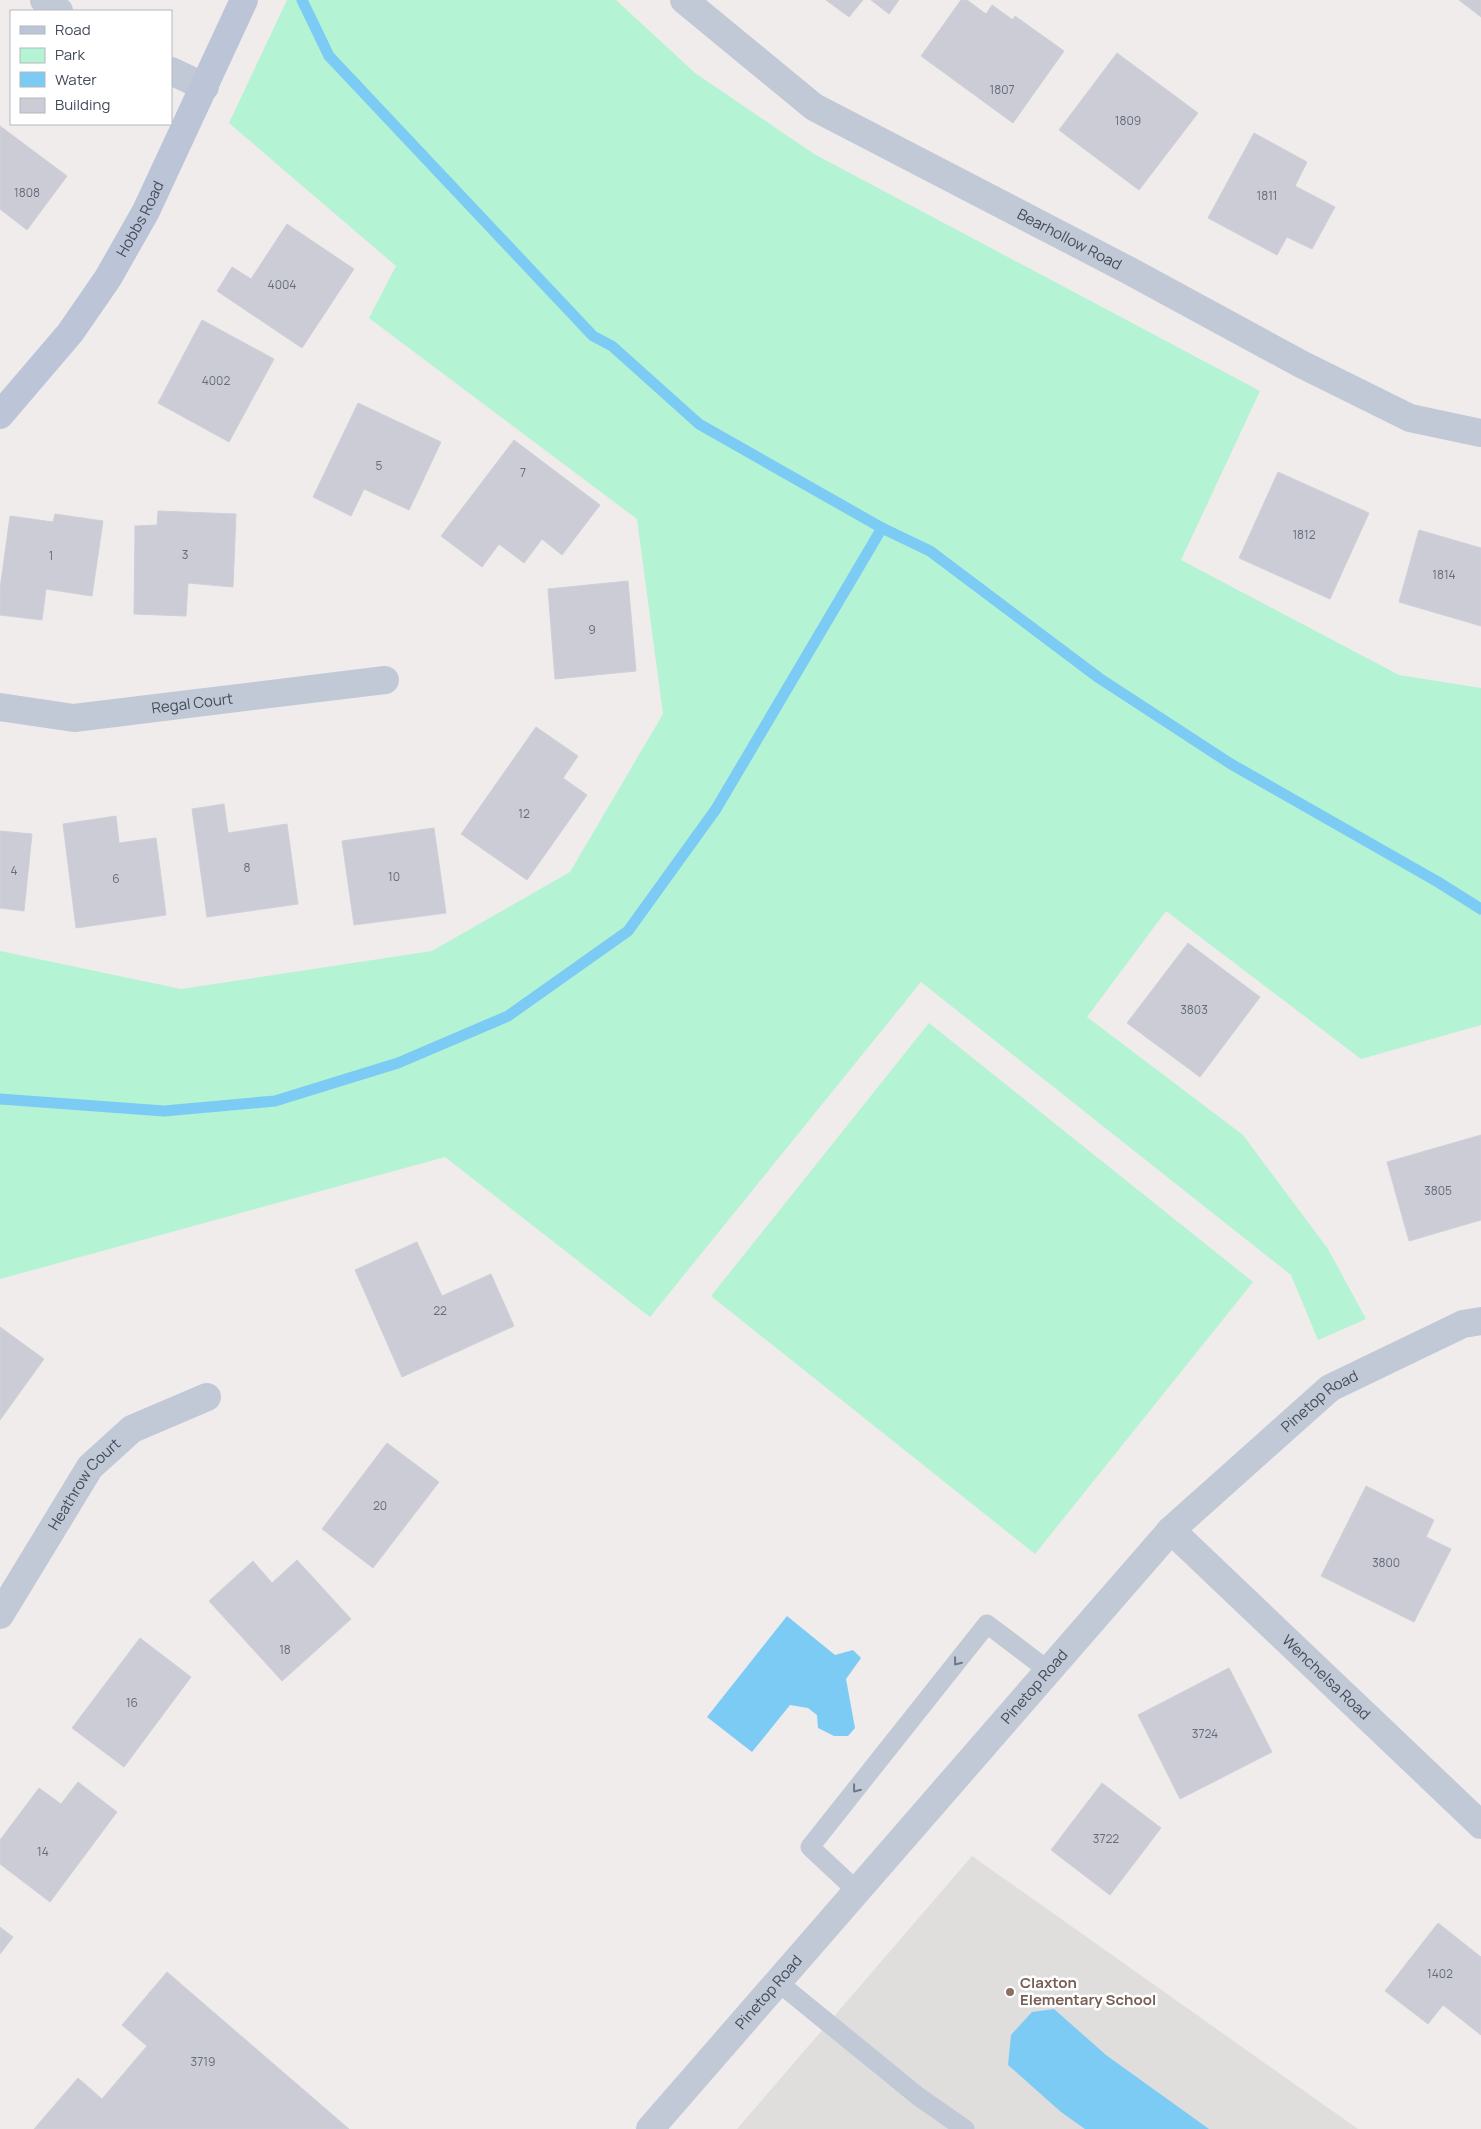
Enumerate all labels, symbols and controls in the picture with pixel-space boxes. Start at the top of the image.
legend [10,10,172,125]
text: Road [55,19,91,40]
text: Park [55,44,85,65]
text: Water [55,69,97,90]
house number: 1807 [990,81,1015,98]
text: Building [55,94,110,115]
house number: 1809 [1115,112,1141,129]
street label: Hobbs Road [111,177,169,261]
house number: 1808 [14,184,40,201]
house number: 1811 [1256,187,1278,204]
street label: Bearhollow Road [1014,203,1125,275]
house number: 4004 [268,276,296,293]
house number: 4002 [202,372,230,389]
house number: 5 [376,457,383,474]
house number: 7 [520,464,526,481]
house number: 1812 [1292,526,1316,543]
house number: 3 [182,546,188,563]
house number: 1 [49,547,53,564]
house number: 1814 [1432,566,1456,583]
house number: 9 [588,621,596,638]
street label: Regal Court [150,688,234,718]
house number: 12 [518,805,530,822]
house number: 8 [244,859,251,876]
house number: 4 [10,862,18,879]
house number: 10 [388,868,400,885]
house number: 6 [112,870,120,887]
house number: 3803 [1180,1001,1208,1018]
house number: 3805 [1424,1182,1452,1199]
house number: 22 [433,1302,447,1319]
street label: Pinetop Road [1276,1365,1361,1437]
street label: Heathrow Court [43,1433,125,1534]
house number: 20 [373,1497,387,1514]
house number: 3800 [1372,1554,1400,1571]
street label: Wenchelsa Road [1278,1630,1375,1724]
house number: 18 [279,1641,291,1658]
street label: Pinetop Road [996,1645,1072,1728]
one-way arrow [955,1656,963,1665]
house number: 16 [126,1694,138,1711]
house number: 3724 [1192,1725,1218,1742]
one-way arrow [853,1783,861,1792]
house number: 3722 [1093,1830,1119,1847]
house number: 14 [37,1843,49,1860]
street label: Pinetop Road [730,1950,807,2034]
house number: 1402 [1427,1965,1453,1982]
place label: Claxton Elementary School [1020,1972,1156,2010]
marker: Claxton Elementary School [1004,1986,1016,1998]
house number: 3719 [191,2053,215,2070]

